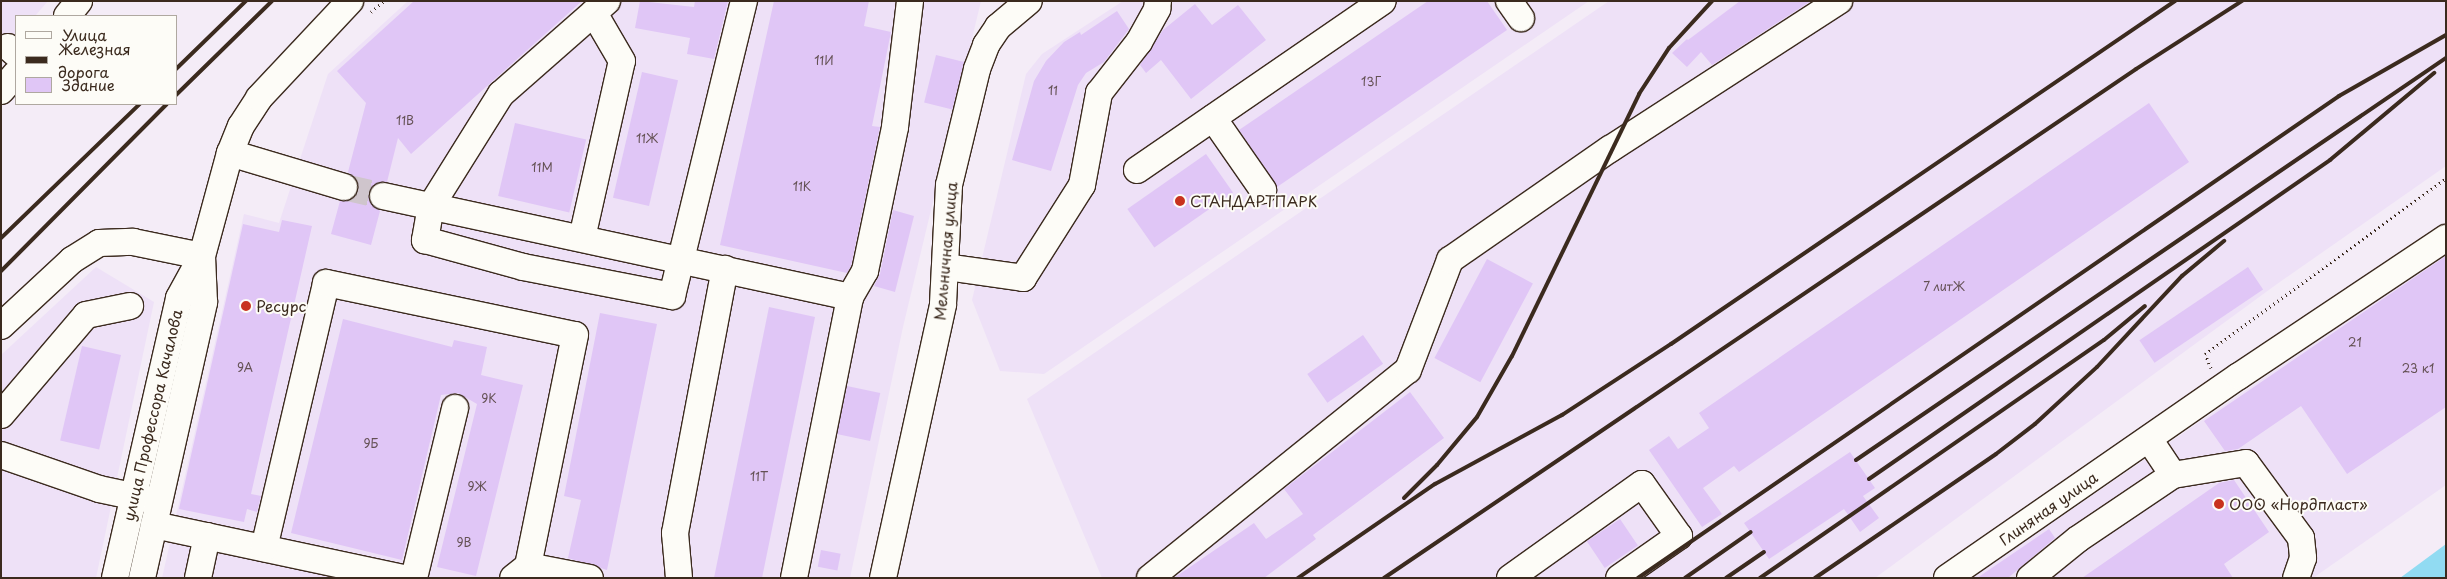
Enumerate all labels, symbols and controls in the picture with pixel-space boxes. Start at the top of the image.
legend [15,15,178,105]
text: Улица [62,23,107,46]
text: Железная дорога [58,37,131,83]
house number: 11И [814,54,834,68]
text: Здание [62,73,115,96]
house number: 13Г [1361,75,1381,89]
house number: 11 [1048,84,1058,98]
house number: 11В [396,114,414,128]
house number: 11Ж [636,132,658,146]
house number: 11М [531,161,553,175]
house number: 11К [793,180,811,194]
street label: Мельничная улица [930,181,960,321]
place label: СТАНДАРТПАРК [1190,192,1317,210]
marker: СТАНДАРТПАРК [1174,195,1186,207]
house number: 7 литЖ [1923,280,1965,294]
place label: Ресурс [256,297,306,315]
marker: Ресурс [240,300,252,312]
street label: улица Профессора Качалова [119,307,185,523]
house number: 21 [2348,336,2362,350]
house number: 9А [237,361,253,375]
house number: 23 к1 [2402,362,2434,376]
house number: 9К [481,392,497,406]
house number: 9Б [364,437,378,451]
street label: Глиняная улица [1995,467,2101,549]
house number: 11Т [750,470,768,484]
house number: 9Ж [468,480,486,494]
place label: ООО «Нордпласт» [2229,495,2367,513]
marker: ООО «Нордпласт» [2213,498,2225,510]
house number: 9В [457,536,471,550]

